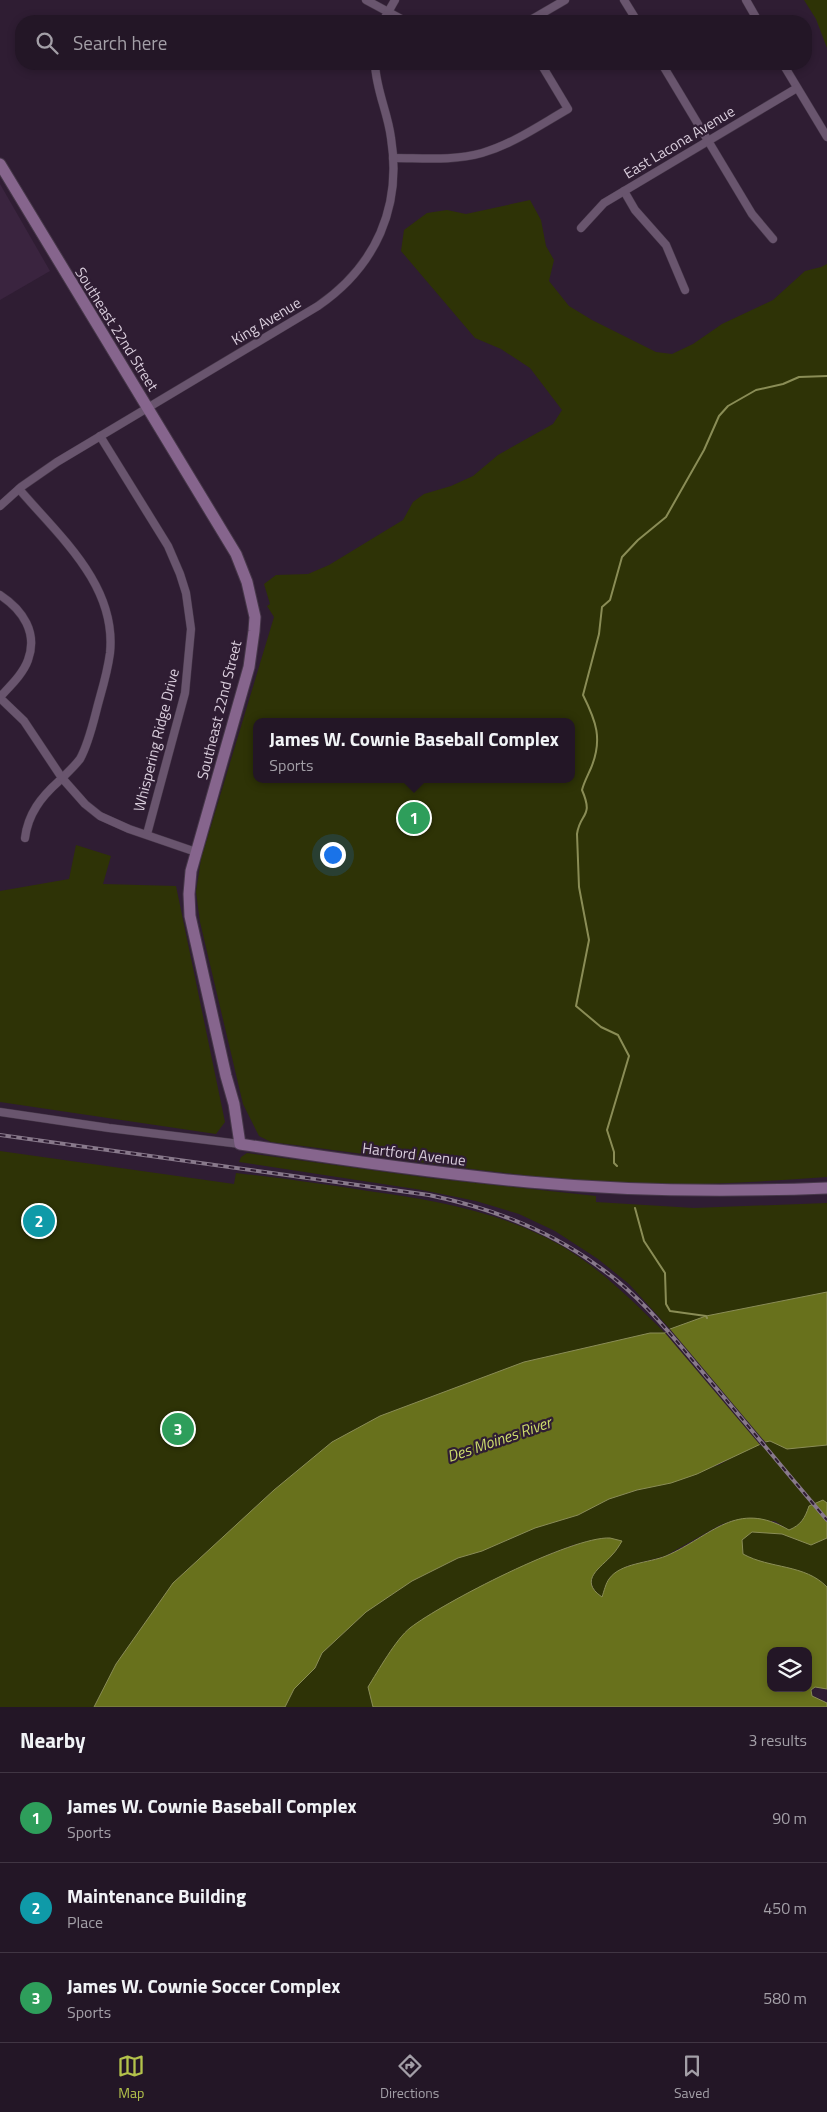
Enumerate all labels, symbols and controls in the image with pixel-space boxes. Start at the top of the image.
search box [15,15,812,70]
text: Search here [73,28,167,57]
icon: search [33,29,61,57]
street label: East Lacona Avenue [619,100,739,184]
street label: Southeast 22nd Street [69,262,165,396]
street label: King Avenue [227,291,305,351]
street label: Southeast 22nd Street [191,637,248,782]
street label: Whispering Ridge Drive [127,666,185,814]
popup [253,718,575,783]
text: James W. Cownie Baseball Complex [269,724,559,753]
text: Sports [269,753,313,777]
pin: 1 [398,799,430,837]
your location [320,842,346,868]
street label: Hartford Avenue [361,1136,467,1172]
pin: 2 [23,1202,55,1240]
water label: Des Moines River [444,1409,556,1468]
pin: 3 [162,1410,194,1448]
map controls [767,1647,812,1692]
button: layers [767,1647,812,1692]
text: Nearby [20,1724,85,1756]
text: 3 results [748,1728,807,1752]
text: James W. Cownie Baseball Complex [67,1791,356,1820]
text: 1 [32,1806,40,1830]
text: 90 m [772,1806,807,1830]
text: Sports [67,1820,111,1844]
text: Maintenance Building [67,1881,246,1910]
text: 2 [32,1896,40,1920]
text: 450 m [763,1896,807,1920]
text: Place [67,1910,103,1934]
text: James W. Cownie Soccer Complex [67,1971,340,2000]
text: 3 [32,1986,40,2010]
text: 580 m [763,1986,807,2010]
text: Sports [67,2000,111,2024]
tab: Map [117,2052,145,2103]
tab: Directions [380,2052,439,2103]
tab: Saved [674,2052,710,2103]

